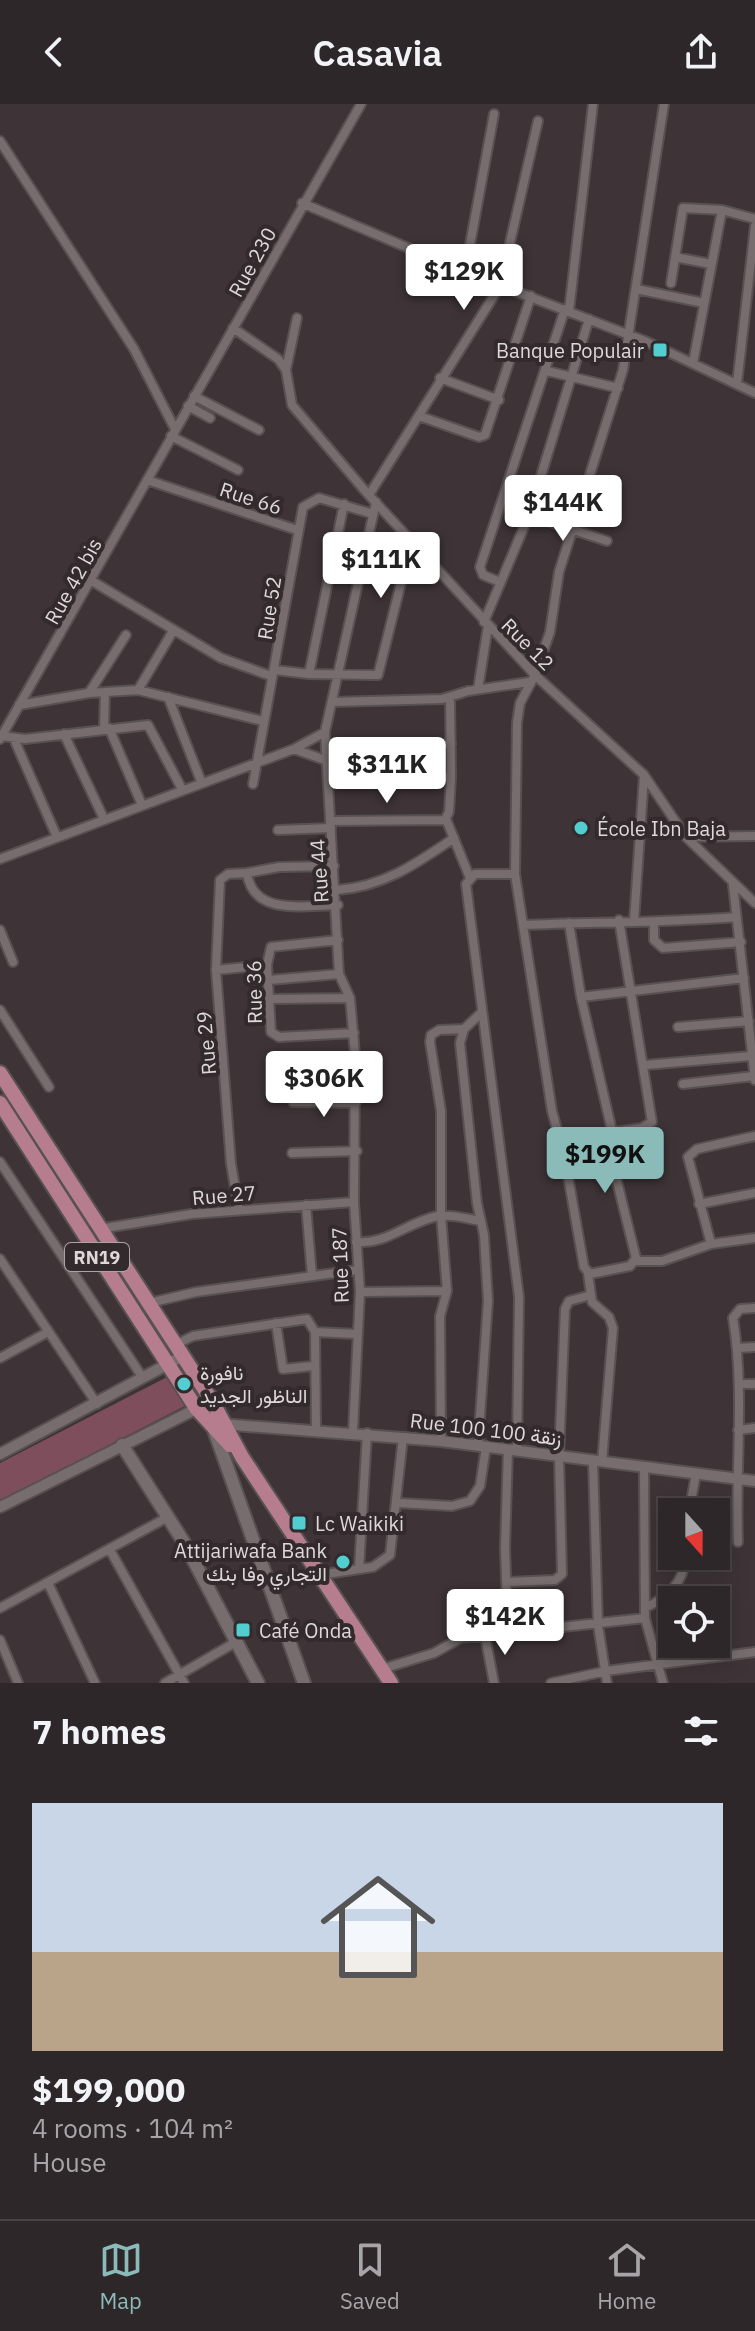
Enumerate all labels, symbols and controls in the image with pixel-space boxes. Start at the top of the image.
text: Casavia [313,29,442,76]
icon: back [32,30,76,74]
icon: share [679,30,723,74]
street label: Rue 230 [222,222,282,302]
pin: $129K [408,244,520,312]
text: $129K [424,253,504,287]
place label: Banque Populair [496,337,644,364]
marker: Banque Populair [651,341,669,359]
street label: Rue 66 [216,475,286,521]
pin: $144K [507,475,619,543]
text: $144K [523,484,603,518]
pin: $111K [325,532,437,600]
street label: Rue 42 bis [38,533,108,629]
text: $111K [341,541,421,575]
street label: Rue 52 [251,574,287,642]
street label: Rue 12 [496,612,560,676]
pin: $311K [331,737,443,805]
text: $311K [347,746,427,780]
place label: École Ibn Baja [597,815,726,842]
marker: École Ibn Baja [572,819,590,837]
street label: Rue 44 [303,838,335,904]
street label: Rue 36 [240,960,268,1024]
street label: Rue 29 [190,1010,222,1076]
pin: $306K [268,1051,380,1119]
text: $306K [284,1060,364,1094]
pin: $199K [549,1127,661,1195]
text: $199K [565,1136,645,1170]
street label: Rue 27 [191,1179,257,1211]
street label: Rue 187 [325,1227,355,1303]
road number: RN19 [65,1243,129,1271]
place label: نافورة الناظور الجديد [200,1359,307,1409]
marker: نافورة الناظور الجديد [175,1375,193,1393]
street label: Rue 100 زنقة 100 [409,1406,563,1452]
north arrow [658,1498,730,1570]
map controls [658,1498,730,1658]
place label: Lc Waikiki [315,1510,404,1537]
marker: Lc Waikiki [290,1514,308,1532]
place label: Attijariwafa Bank التجاري وفا بنك [174,1537,327,1591]
marker: Attijariwafa Bank التجاري وفا بنك [334,1553,352,1571]
button: locate [658,1586,730,1658]
pin: $142K [449,1589,561,1657]
text: $142K [465,1598,545,1632]
place label: Café Onda [259,1617,352,1644]
marker: Café Onda [234,1621,252,1639]
text: 7 homes [32,1709,167,1753]
icon: filters [679,1709,723,1753]
icon: home [306,1855,450,1999]
text: $199,000 [32,2067,185,2111]
text: 4 rooms · 104 m² [32,2111,233,2145]
text: House [32,2145,107,2179]
tab: Map [99,2238,143,2315]
tab: Saved [340,2238,400,2315]
tab: Home [597,2238,656,2315]

